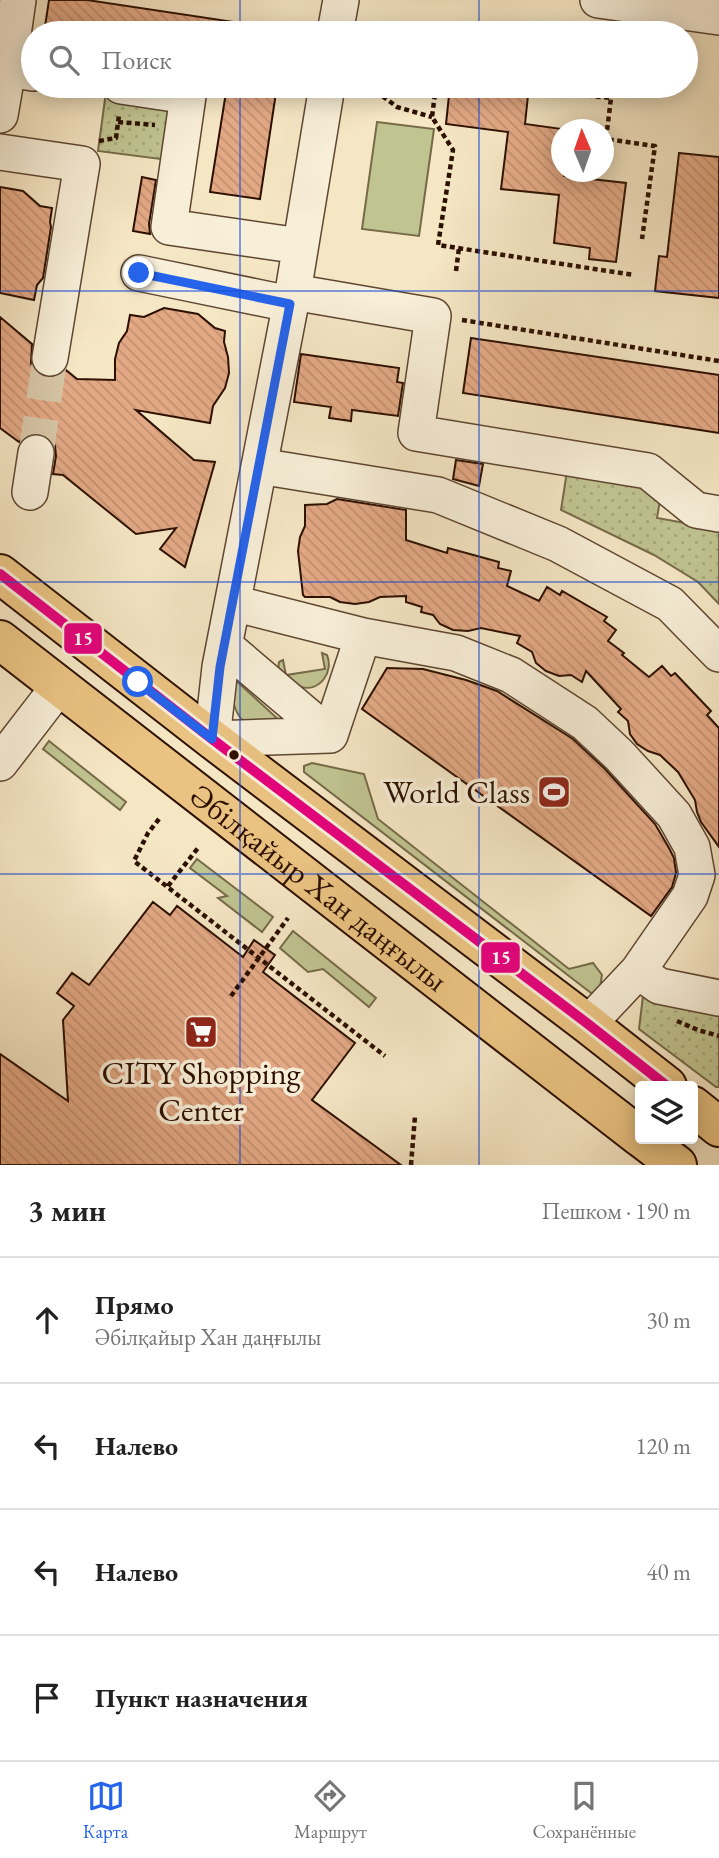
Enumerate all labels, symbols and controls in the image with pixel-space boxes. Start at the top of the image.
search box [21,21,698,98]
icon: search [45,41,83,79]
text: Поиск [101,43,172,77]
north arrow [551,119,614,182]
route end [123,257,154,288]
line badge: 15 [63,622,103,655]
text: 15 [73,626,93,651]
route start [122,666,153,697]
unlabelled marker [227,748,241,762]
place label: World Class [383,771,530,813]
sports icon: World Class [535,773,573,811]
street label: Әбілқайыр Хан даңғылы [182,775,456,1001]
line badge: 15 [480,941,521,974]
text: 15 [491,945,511,970]
supermarket icon: CITY Shopping Center [182,1013,220,1051]
place label: CITY Shopping Center [101,1052,302,1131]
map controls [635,1081,698,1144]
button: layers [635,1081,698,1144]
text: 3 мин [28,1191,106,1230]
text: Пешком · 190 m [542,1196,691,1226]
text: Прямо [95,1288,174,1322]
icon: ahead [28,1301,66,1339]
text: 30 m [646,1305,691,1335]
text: Әбілқайыр Хан даңғылы [95,1322,321,1352]
icon: left [28,1427,66,1465]
text: Налево [95,1429,178,1463]
text: 120 m [635,1431,691,1461]
icon: left [28,1553,66,1591]
text: Налево [95,1555,178,1589]
text: 40 m [646,1557,691,1587]
icon: arrive [28,1679,66,1717]
text: Пункт назначения [95,1681,308,1715]
tab: Карта [83,1777,128,1844]
tab: Маршрут [294,1777,367,1844]
tab: Сохранённые [533,1777,636,1844]

